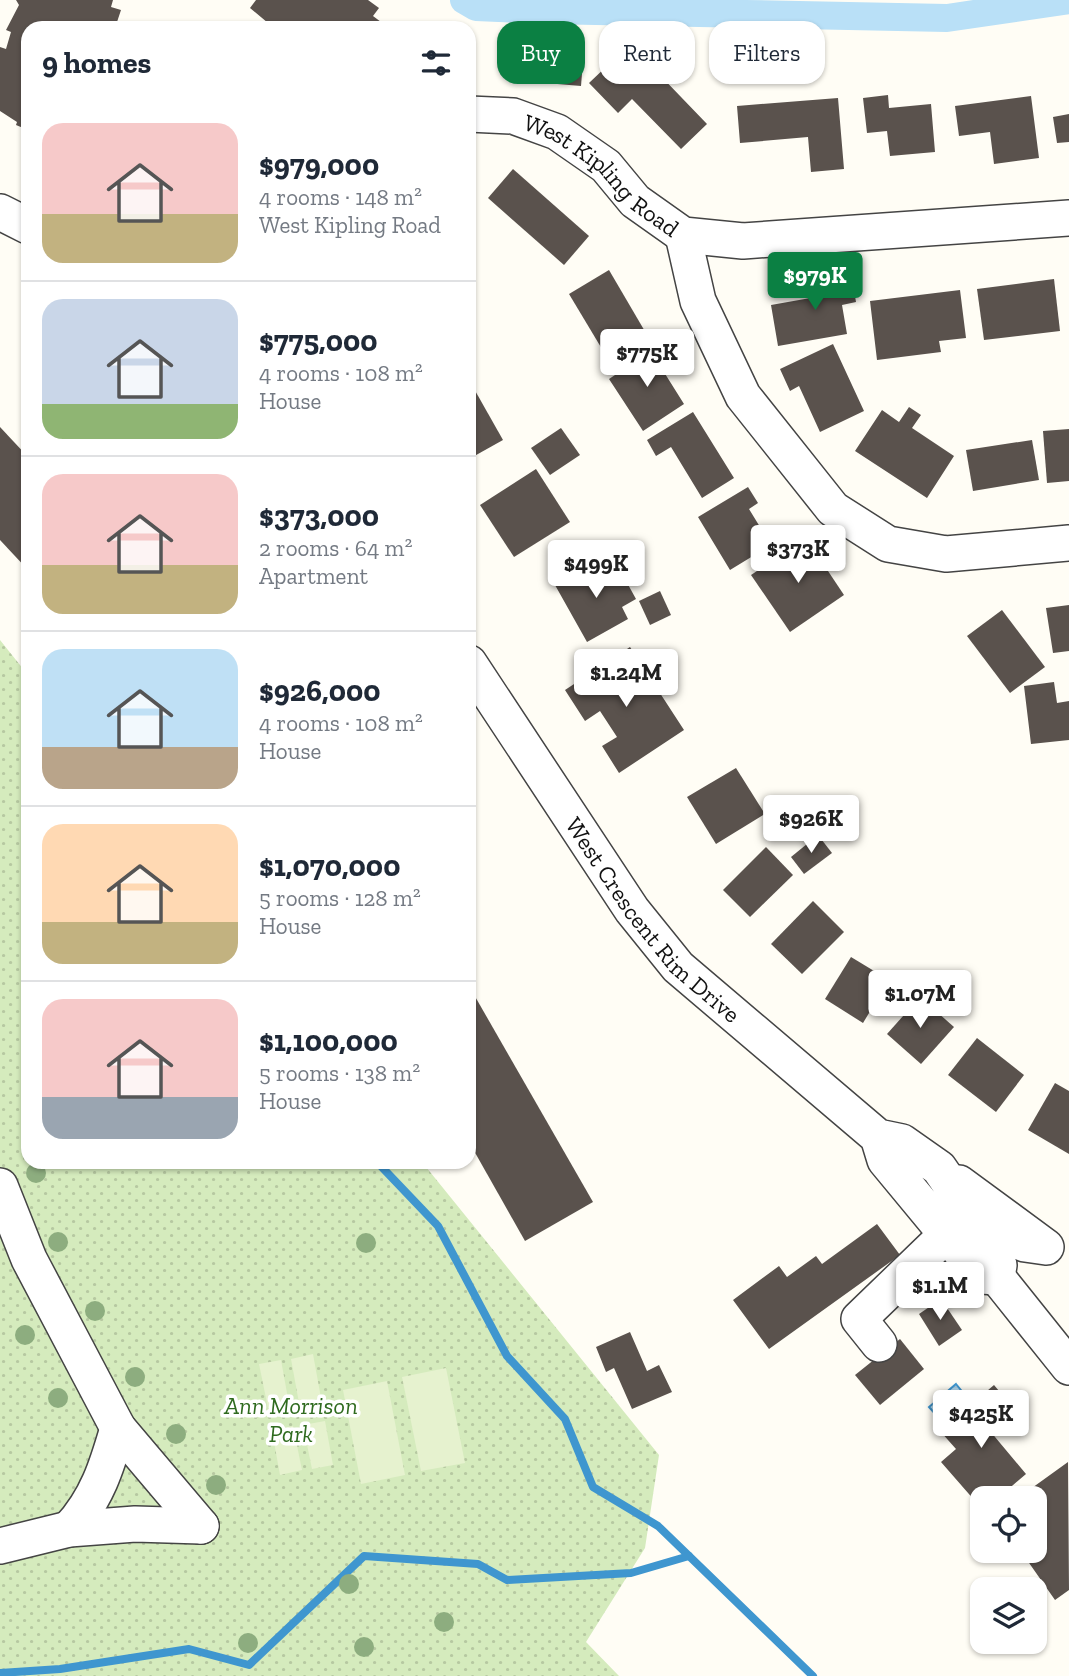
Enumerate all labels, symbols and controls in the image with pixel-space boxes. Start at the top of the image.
chip: Buy [497,21,585,84]
chip: Rent [599,21,695,84]
chip: Filters [709,21,825,84]
icon: filters [417,44,455,82]
text: 9 homes [42,45,151,81]
street label: West Kipling Road [520,107,685,242]
text: $979,000 [259,147,379,183]
icon: home [98,151,182,235]
text: 4 rooms · 148 m² [259,183,422,211]
text: West Kipling Road [259,211,441,239]
pin: $979K [766,252,864,312]
text: $979K [784,261,846,289]
text: $775,000 [259,323,378,359]
icon: home [98,327,182,411]
pin: $775K [598,330,696,389]
text: $775K [616,338,678,366]
text: 4 rooms · 108 m² [259,359,423,387]
text: House [259,387,321,415]
text: $373,000 [259,498,379,534]
icon: home [98,502,182,586]
pin: $373K [749,526,847,585]
text: 2 rooms · 64 m² [259,534,412,562]
text: $373K [767,534,829,562]
pin: $499K [547,540,645,600]
text: $499K [564,549,628,577]
text: Apartment [259,562,368,590]
pin: $1.24M [569,650,683,709]
text: $1.24M [590,658,662,686]
text: $926,000 [259,673,380,709]
icon: home [98,677,182,761]
text: 4 rooms · 108 m² [259,709,423,737]
text: House [259,737,321,765]
pin: $926K [762,796,860,855]
text: $926K [779,804,843,832]
street label: West Crescent Rim Drive [560,811,747,1028]
text: $1,070,000 [259,848,400,884]
icon: home [98,852,182,936]
text: 5 rooms · 128 m² [259,884,421,912]
text: House [259,912,321,940]
pin: $1.07M [863,970,977,1030]
text: $1.07M [884,979,956,1007]
text: $1,100,000 [259,1023,398,1059]
icon: home [98,1027,182,1111]
text: 5 rooms · 138 m² [259,1059,420,1087]
text: House [259,1087,321,1115]
pin: $1.1M [891,1262,989,1322]
text: $1.1M [912,1271,968,1299]
pin: $425K [932,1390,1030,1450]
park label: Ann Morrison Park [223,1391,358,1448]
text: $425K [949,1399,1013,1427]
map controls [970,1486,1047,1654]
button: locate [970,1486,1047,1563]
button: layers [970,1577,1047,1654]

